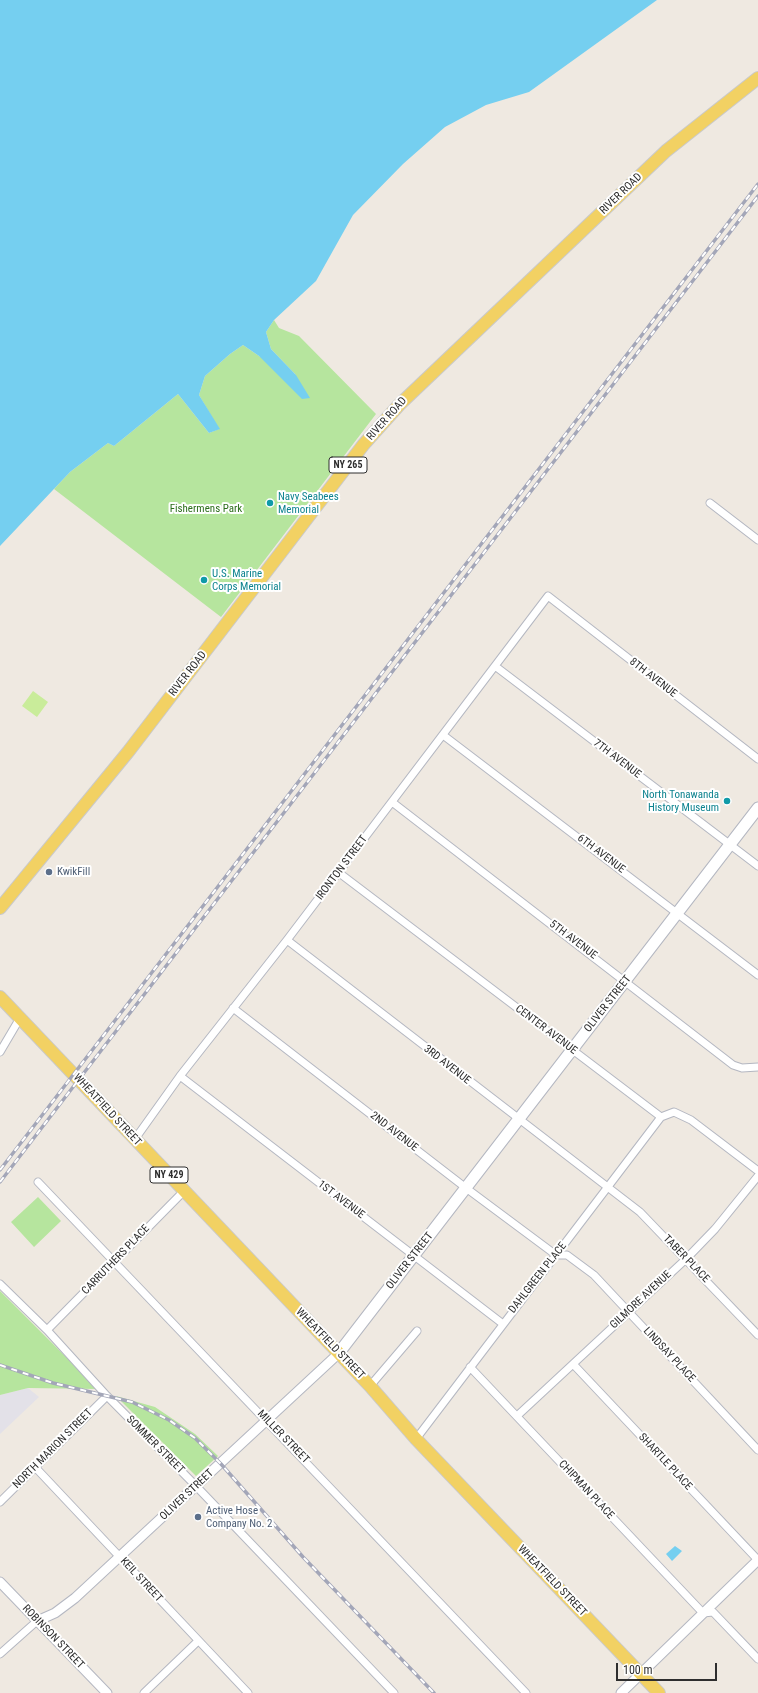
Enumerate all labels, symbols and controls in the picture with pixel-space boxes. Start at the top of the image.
street label: RIVER ROAD [597,171,645,217]
street label: RIVER ROAD [364,395,410,443]
road number: NY 265 [329,457,367,473]
place label: Navy Seabees Memorial [278,490,339,516]
marker: Navy Seabees Memorial [265,498,275,508]
park label: Fishermens Park [170,502,242,516]
place label: U.S. Marine Corps Memorial [212,567,281,593]
marker: U.S. Marine Corps Memorial [199,575,209,585]
street label: RIVER ROAD [166,649,210,699]
street label: 8TH AVENUE [627,655,679,701]
street label: 7TH AVENUE [590,737,644,781]
place label: North Tonawanda History Museum [642,788,719,814]
marker: North Tonawanda History Museum [722,796,732,806]
street label: 6TH AVENUE [574,832,628,876]
street label: IRONTON STREET [313,833,371,903]
place label: KwikFill [57,865,90,879]
marker: KwikFill [44,867,54,877]
street label: 5TH AVENUE [546,918,600,962]
street label: OLIVER STREET [582,973,634,1035]
street label: CENTER AVENUE [513,1002,579,1058]
street label: 3RD AVENUE [421,1043,473,1087]
street label: WHEATFIELD STREET [70,1071,144,1149]
street label: 2ND AVENUE [367,1109,421,1155]
road number: NY 429 [150,1167,188,1183]
street label: 1ST AVENUE [315,1178,367,1222]
street label: CARRUTHERS PLACE [79,1222,153,1298]
street label: OLIVER STREET [384,1230,436,1292]
street label: TABER PLACE [660,1233,712,1285]
street label: DAHLGREEN PLACE [506,1240,570,1316]
street label: GILMORE AVENUE [608,1268,674,1332]
street label: WHEATFIELD STREET [293,1306,367,1382]
street label: LINDSAY PLACE [640,1325,698,1385]
street label: NORTH MARION STREET [10,1406,96,1492]
street label: MILLER STREET [254,1407,312,1467]
street label: SOMMER STREET [123,1413,187,1477]
street label: SHARTLE PLACE [635,1431,695,1493]
street label: CHIPMAN PLACE [555,1458,617,1522]
street label: OLIVER STREET [157,1467,217,1523]
place label: Active Hose Company No. 2 [206,1504,272,1530]
marker: Active Hose Company No. 2 [193,1512,203,1522]
street label: WHEATFIELD STREET [515,1543,589,1619]
street label: KEIL STREET [117,1555,165,1605]
street label: ROBINSON STREET [19,1602,87,1672]
scale bar [618,1655,719,1681]
text: 100 m [623,1663,653,1677]

